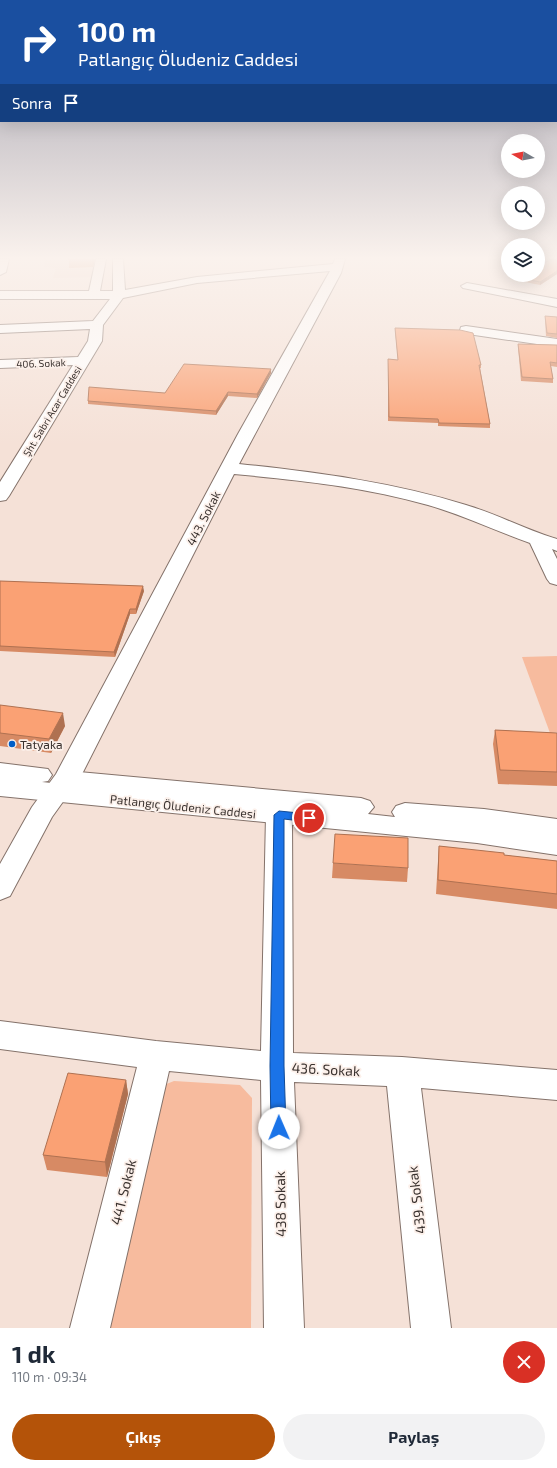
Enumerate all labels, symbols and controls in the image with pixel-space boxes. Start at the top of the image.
text: 100 m [78,14,156,48]
icon: right [12,16,64,68]
text: Patlangıç Öludeniz Caddesi [78,48,298,70]
icon: arrive [60,92,82,114]
text: Sonra [12,94,52,112]
north arrow [501,134,545,178]
map controls [501,134,545,282]
button: search [501,186,545,230]
button: layers [501,238,545,282]
street label: 406. Sokak [16,356,66,370]
street label: Şht. Sabri Acar Caddesi [20,364,85,459]
street label: 443. Sokak [183,488,223,548]
place label: Tatyaka [20,737,63,751]
marker: Tatyaka [7,739,17,749]
street label: Patlangıç Öludeniz Caddesi [109,791,257,822]
pin [292,801,326,835]
icon: arrive [298,807,320,829]
street label: 436. Sokak [291,1059,361,1079]
position arrow [258,1107,300,1149]
street label: 441. Sokak [107,1157,139,1227]
street label: 439. Sokak [403,1165,429,1235]
street label: 438 Sokak [271,1171,289,1237]
text: 1 dk [12,1339,55,1368]
button: close [503,1341,545,1383]
text: 110 m · 09:34 [12,1369,87,1385]
button: Çıkış [12,1414,275,1460]
button: Paylaş [283,1414,545,1460]

